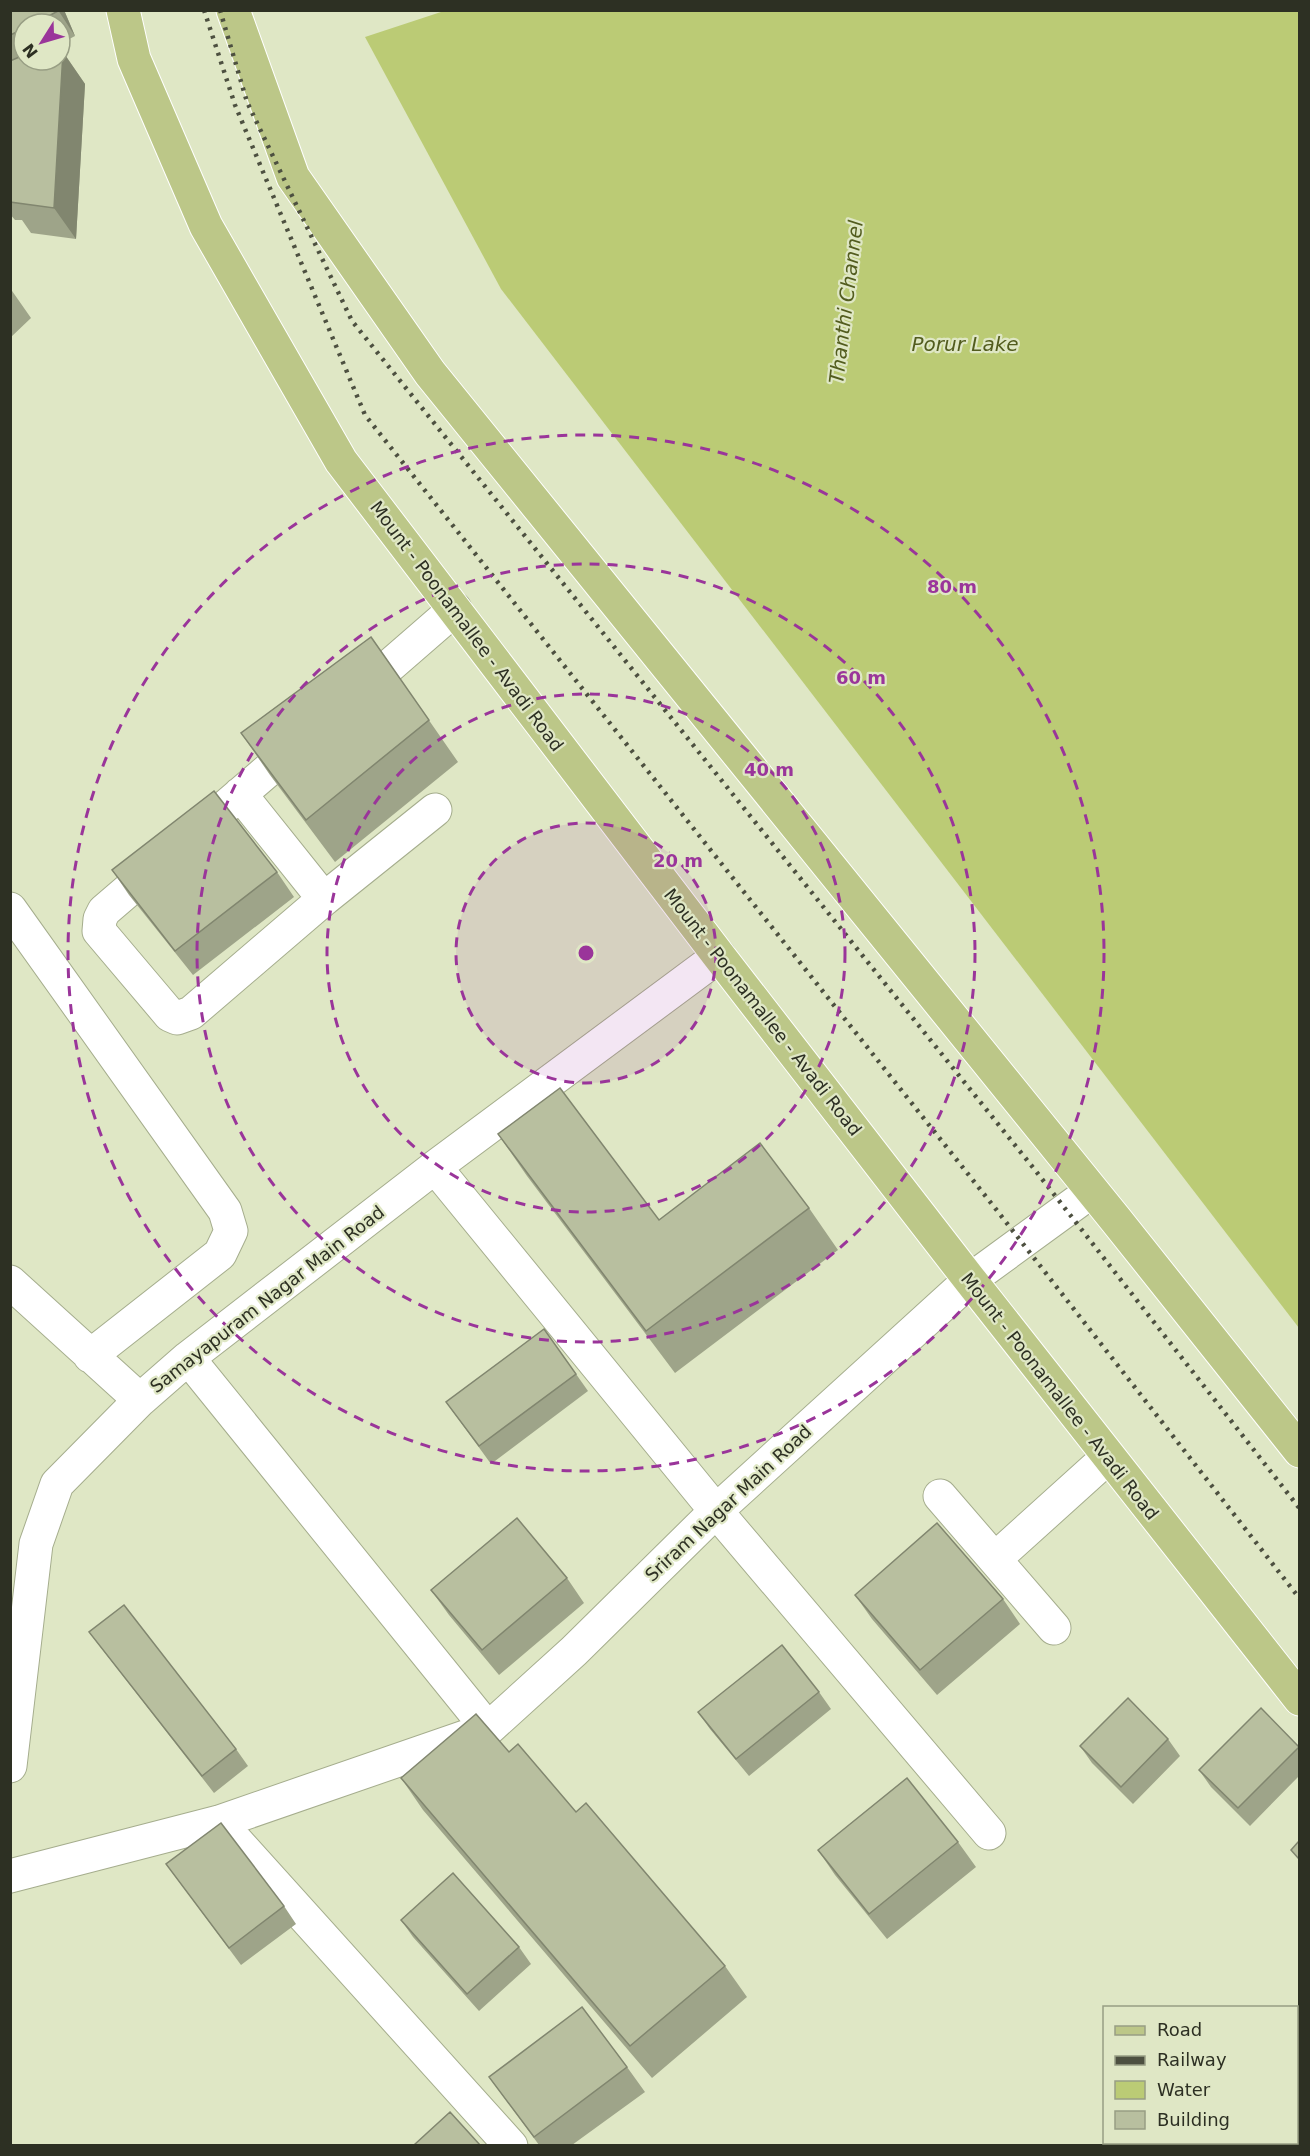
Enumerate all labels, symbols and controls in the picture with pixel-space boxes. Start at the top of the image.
north arrow [12,12,72,72]
text: N [19,40,42,62]
water label: Thanthi Channel [824,219,868,385]
water label: Porur Lake [911,332,1019,356]
street label: Mount - Poonamallee - Avadi Road [366,497,568,755]
text: 80 m [927,576,977,597]
text: 60 m [836,667,886,688]
text: 40 m [744,759,794,780]
text: 20 m [653,850,703,871]
street label: Mount - Poonamallee - Avadi Road [660,884,866,1140]
centre of rings [576,943,596,963]
street label: Samayapuram Nagar Main Road [146,1201,388,1397]
street label: Mount - Poonamallee - Avadi Road [957,1268,1163,1524]
street label: Sriram Nagar Main Road [641,1420,815,1586]
legend [1103,2006,1298,2144]
text: Road [1157,2019,1202,2040]
text: Railway [1157,2049,1227,2070]
text: Water [1157,2079,1211,2100]
text: Building [1157,2109,1230,2130]

